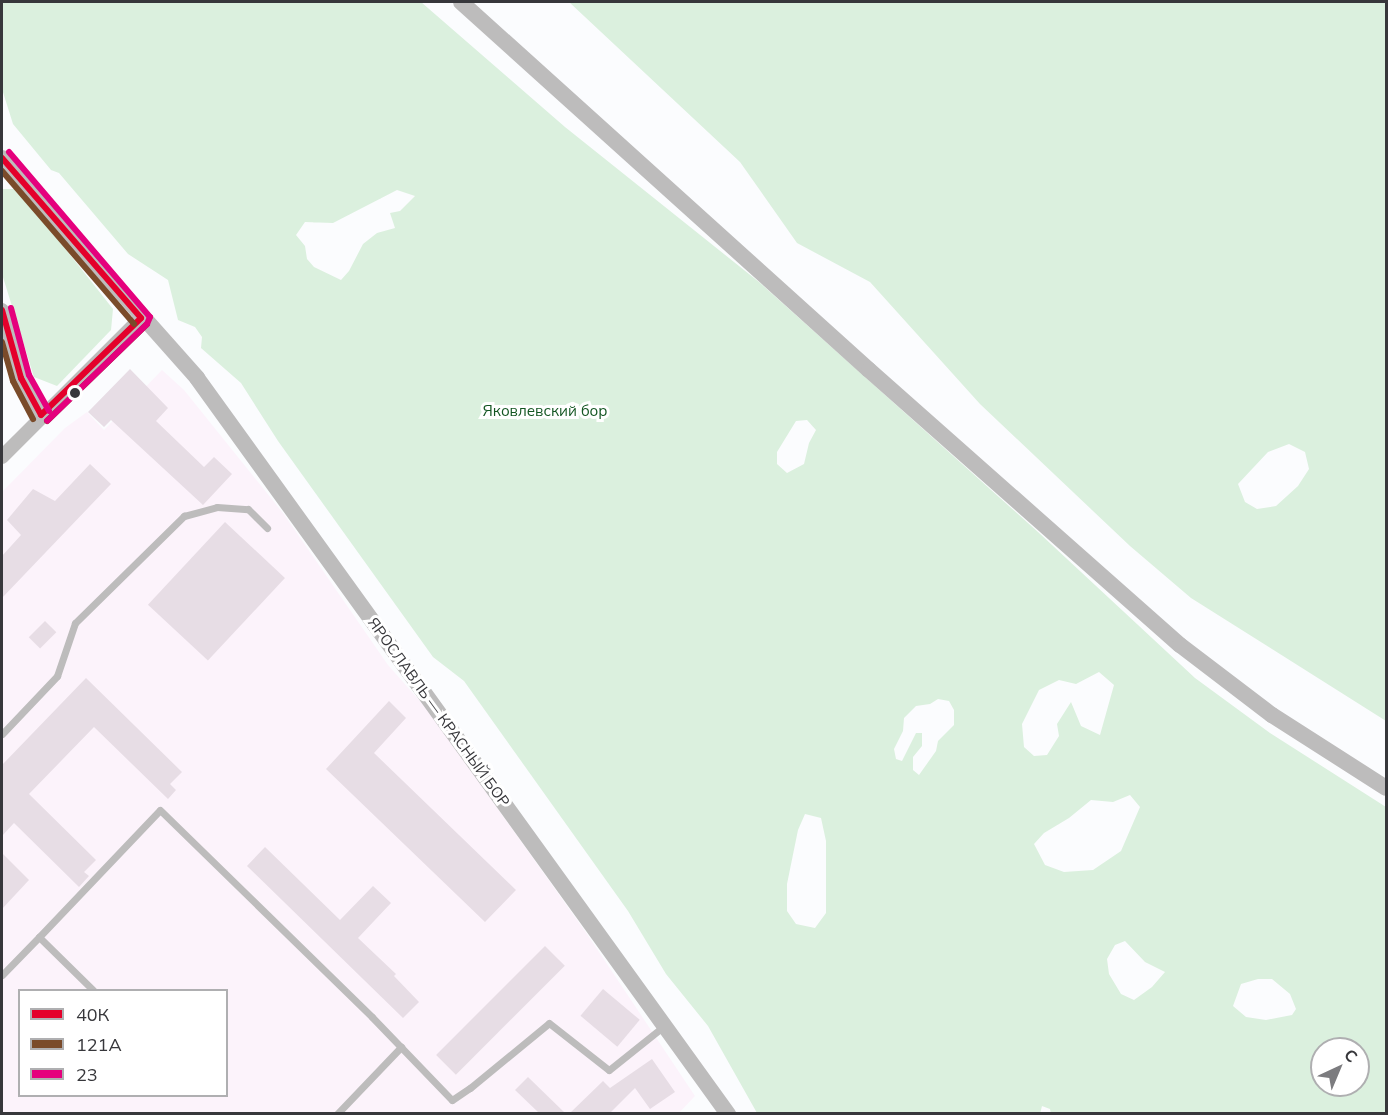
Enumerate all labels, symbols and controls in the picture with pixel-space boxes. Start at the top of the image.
unlabelled marker [69,387,81,399]
park label: Яковлевский бор [483,402,607,420]
street label: ЯРОСЛАВЛЬ — КРАСНЫЙ БОР [364,614,514,810]
legend [18,989,228,1097]
text: 40К [76,1003,109,1026]
text: 121А [76,1033,122,1056]
north arrow [1310,1037,1370,1097]
text: С [1340,1044,1362,1066]
text: 23 [76,1063,98,1086]

